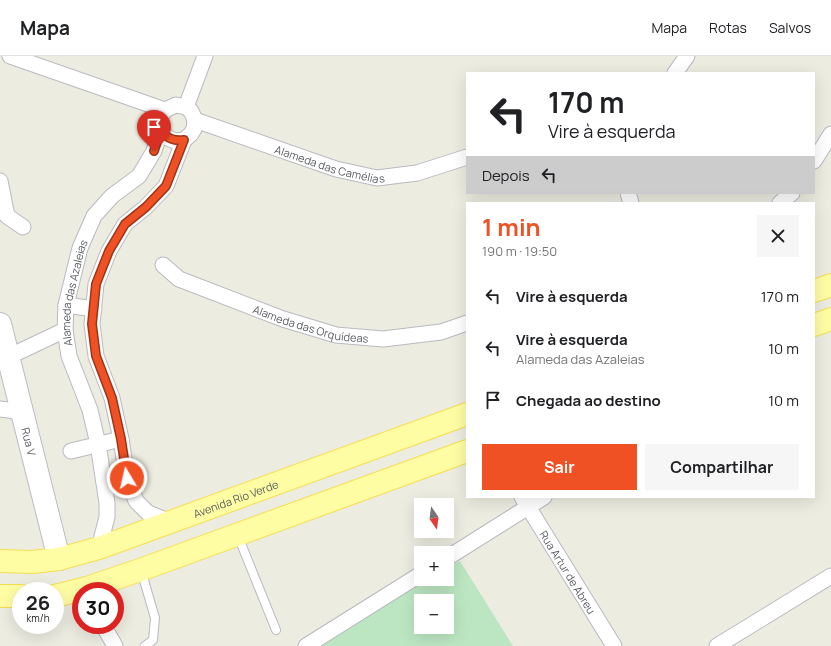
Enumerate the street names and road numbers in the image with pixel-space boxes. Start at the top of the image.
street label: Alameda das Camélias [273,141,386,186]
street label: Alameda das Azaleias [57,237,91,347]
street label: Alameda das Orquídeas [251,301,369,345]
street label: Rua V [19,426,40,457]
street label: Avenida Rio Verde [191,476,281,521]
street label: Rua Artur de Abreu [537,527,600,616]

